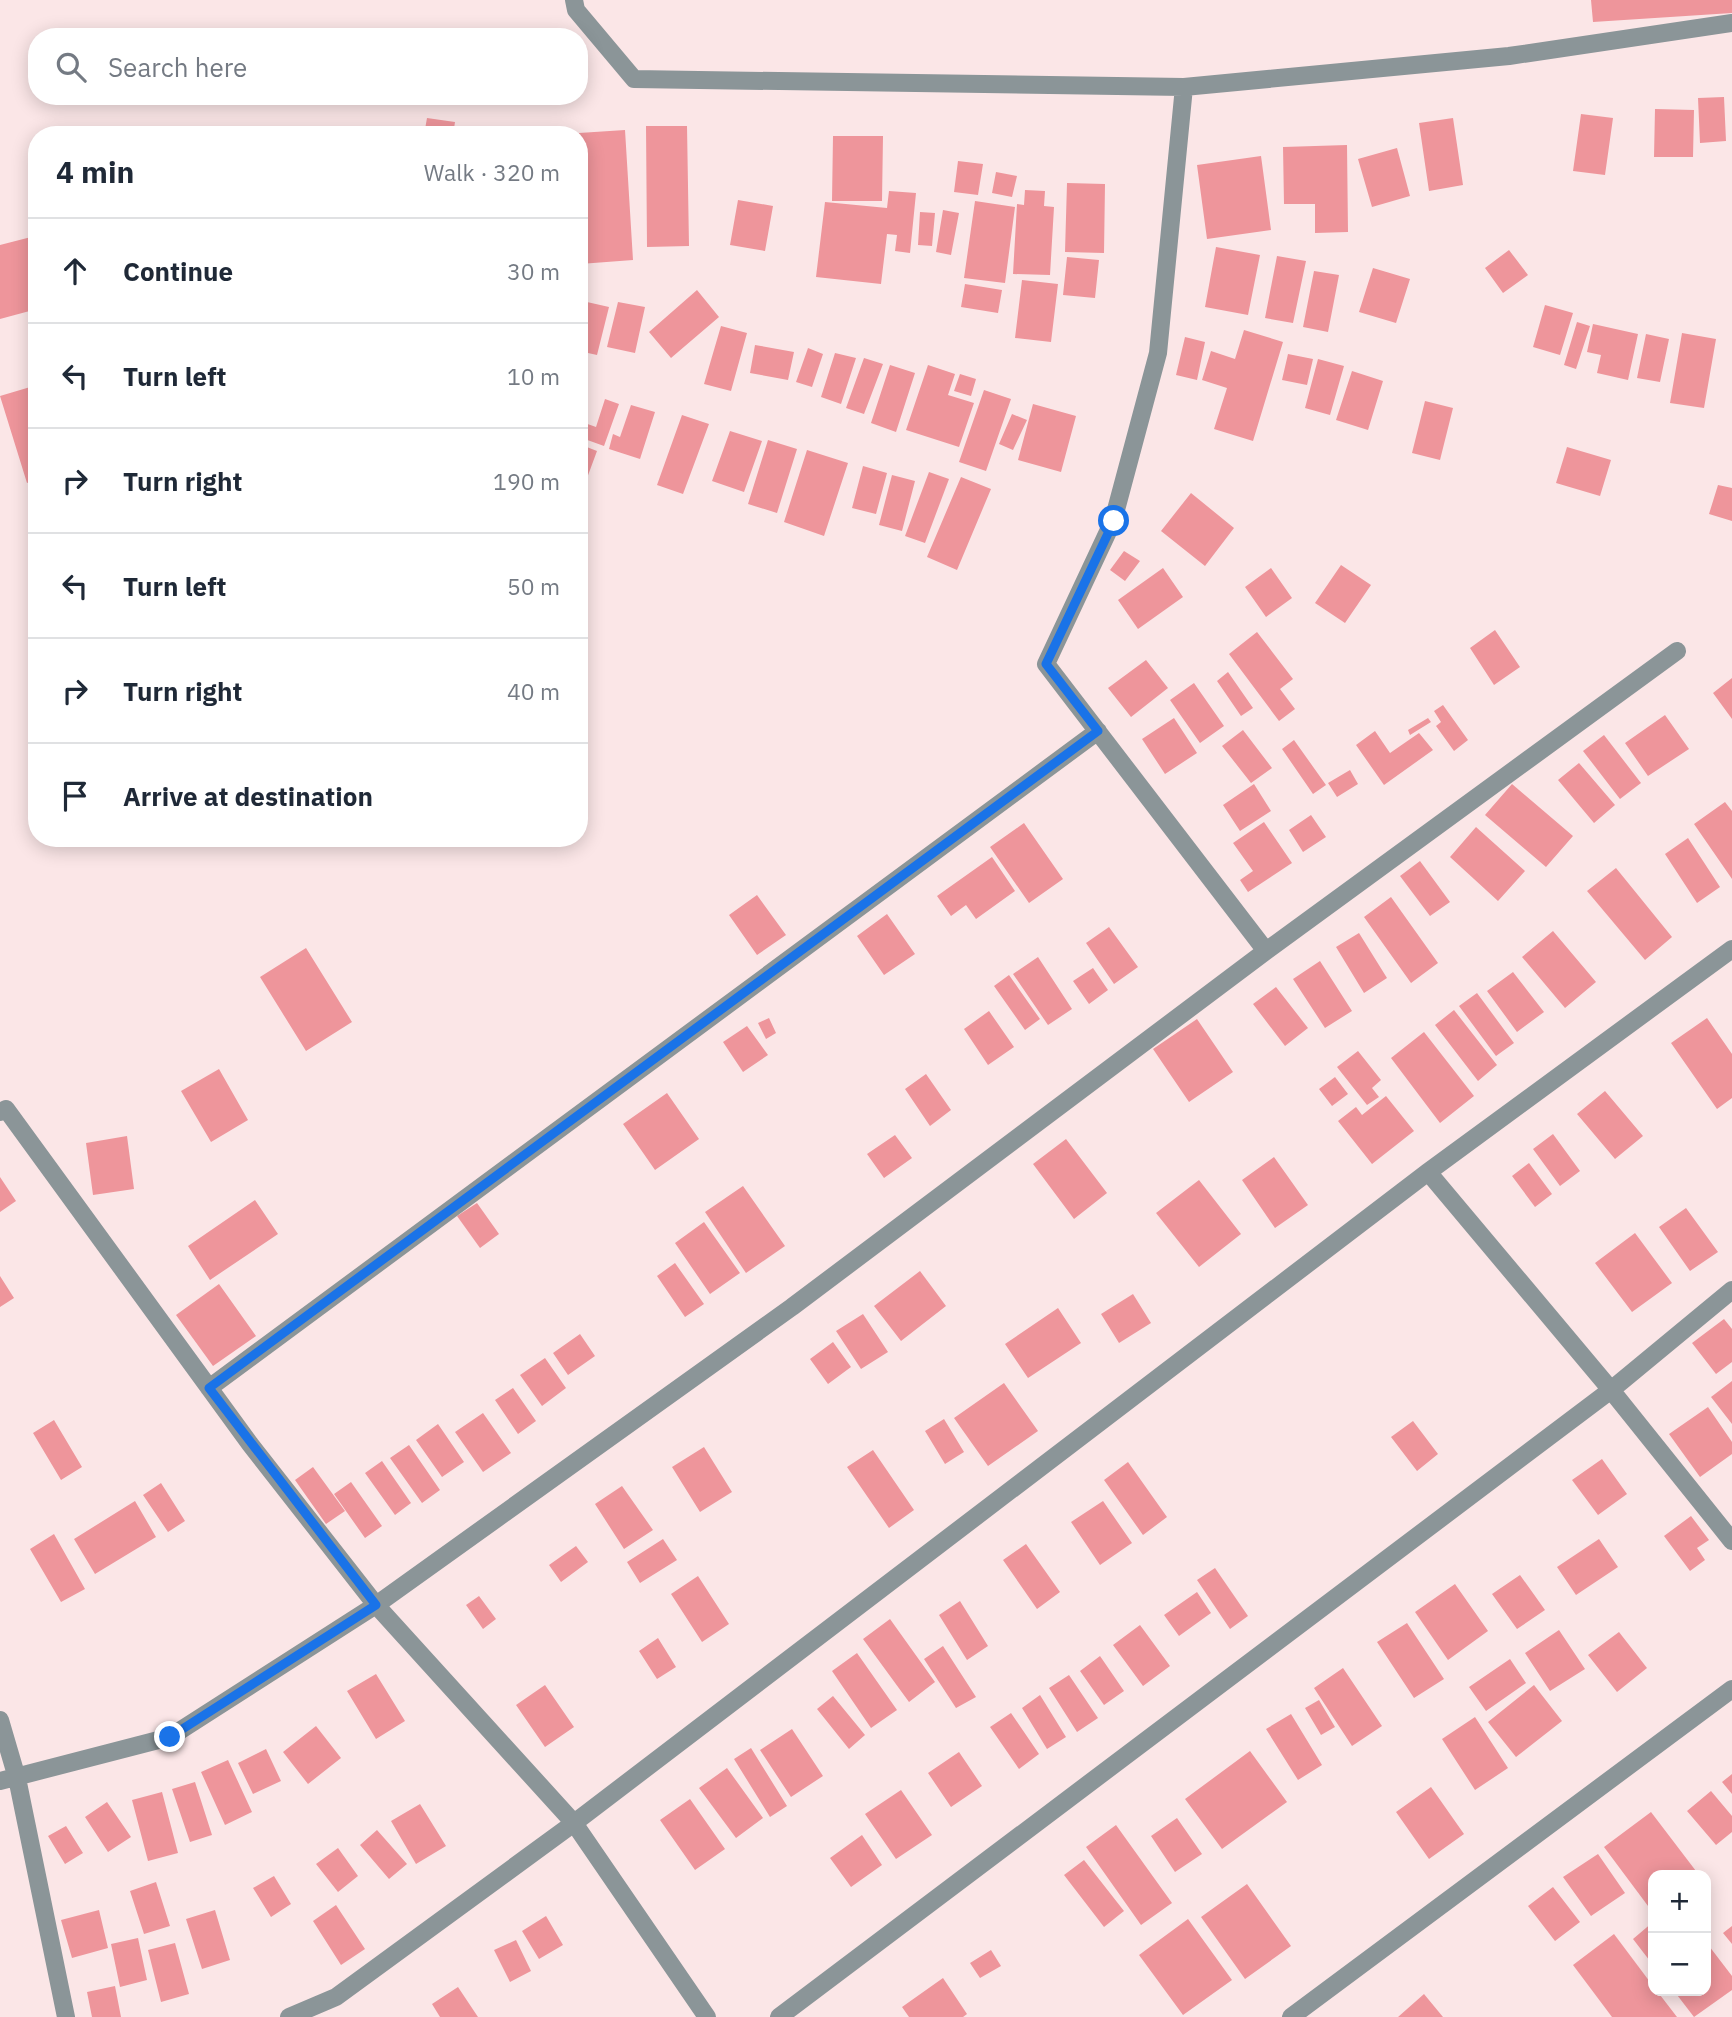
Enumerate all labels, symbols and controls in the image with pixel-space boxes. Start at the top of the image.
search box [28,28,588,105]
icon: search [52,48,90,86]
text: Search here [108,50,247,84]
text: 4 min [56,152,134,191]
text: Walk · 320 m [424,157,560,187]
icon: ahead [56,252,94,290]
text: Continue [123,254,233,288]
text: 30 m [507,256,560,286]
icon: left [56,357,94,395]
text: Turn left [123,359,226,393]
text: 10 m [507,361,560,391]
icon: right [56,462,94,500]
text: Turn right [123,464,242,498]
text: 190 m [493,466,560,496]
route start [1098,505,1129,536]
icon: left [56,567,94,605]
text: Turn left [123,569,226,603]
text: 50 m [507,571,560,601]
icon: right [56,672,94,710]
text: Turn right [123,674,242,708]
text: 40 m [507,676,560,706]
icon: arrive [56,777,94,815]
text: Arrive at destination [123,779,373,813]
route end [154,1721,185,1752]
map controls [1648,1870,1711,1996]
button: + [1648,1870,1711,1933]
button: − [1648,1933,1711,1996]

